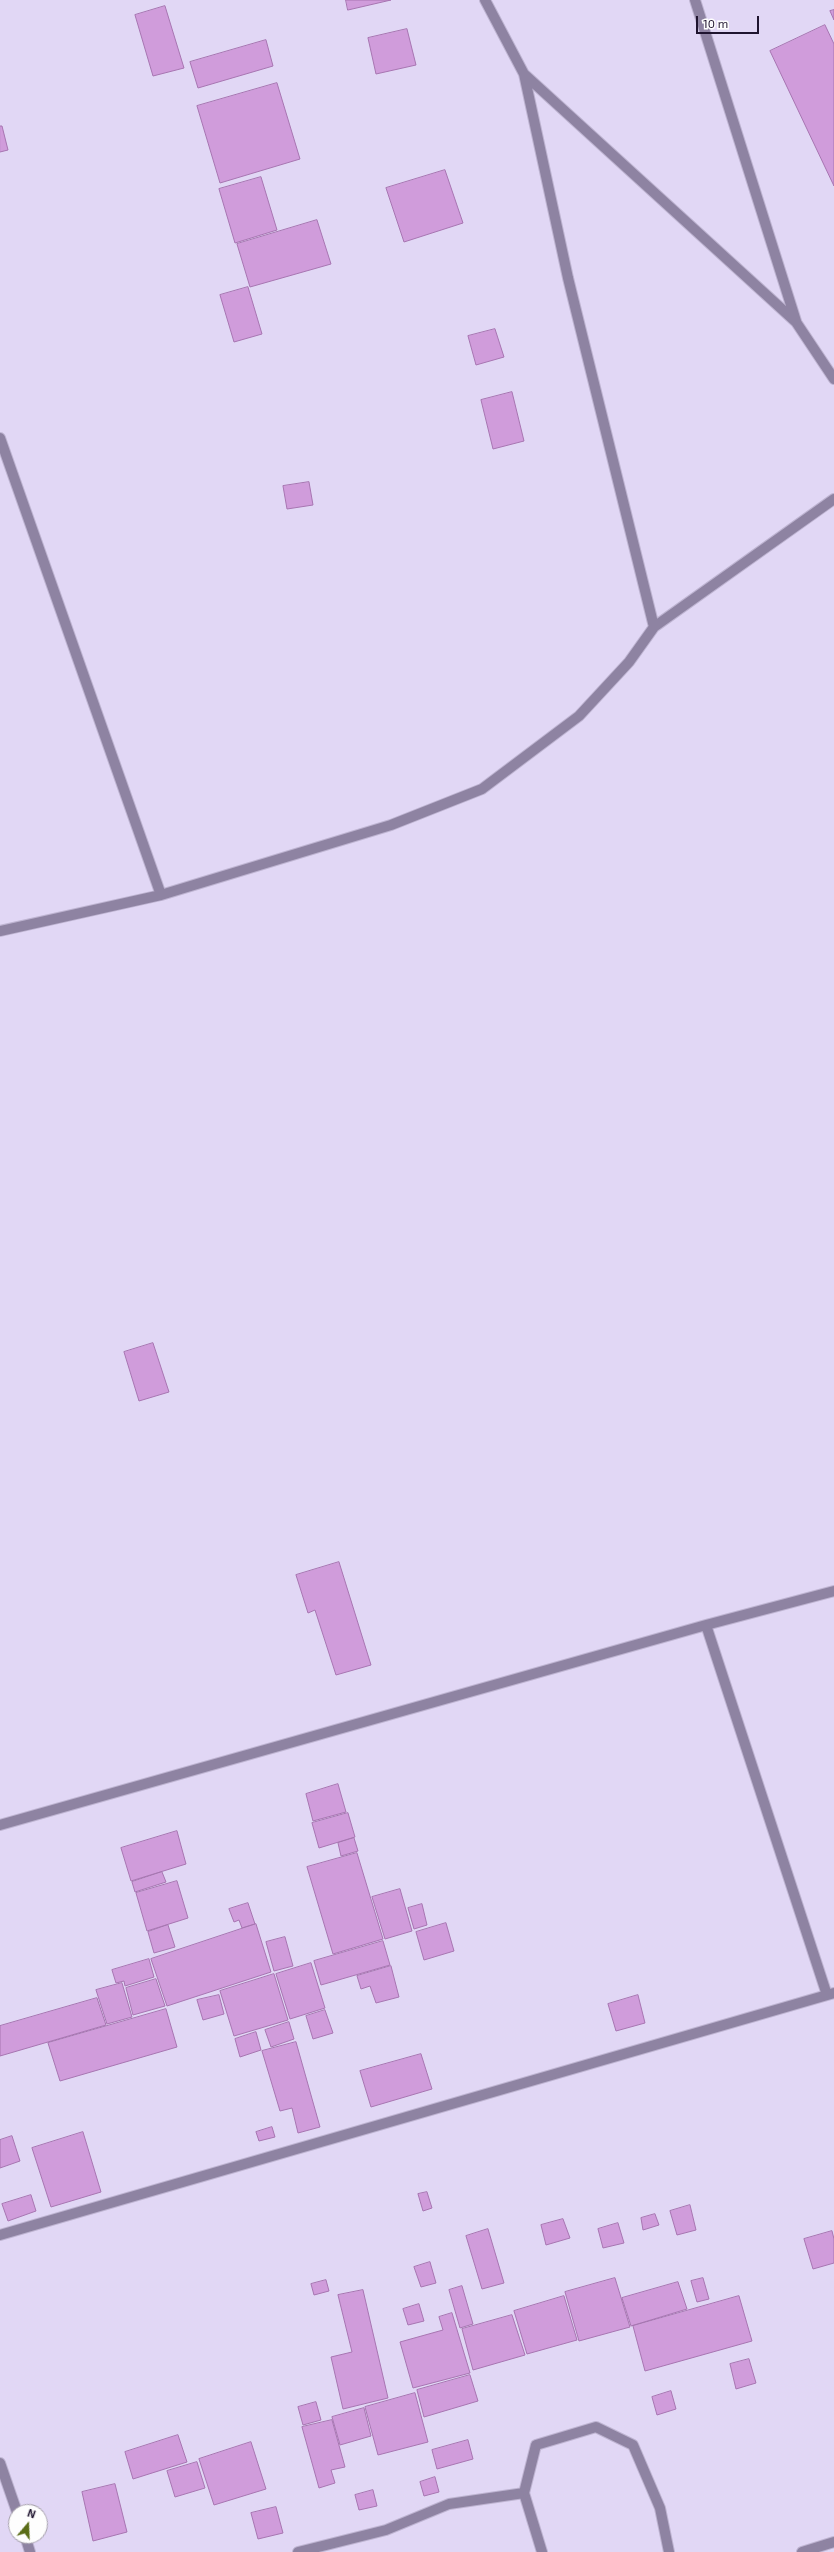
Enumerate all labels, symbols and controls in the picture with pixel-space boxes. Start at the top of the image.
scale bar [698,8,761,34]
text: 10 m [703,16,728,30]
north arrow [8,2504,48,2544]
text: N [26,2506,38,2521]

